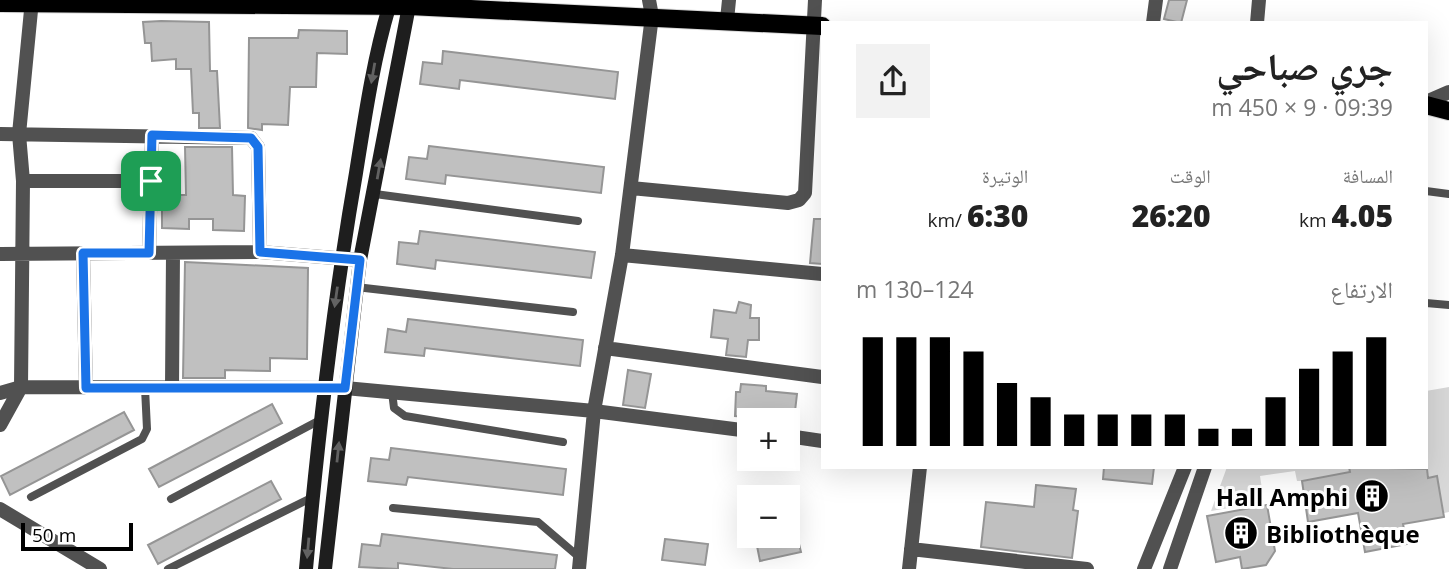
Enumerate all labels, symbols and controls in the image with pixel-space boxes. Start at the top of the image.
text: جري صباحي [1216,39,1393,91]
button: share [856,44,930,118]
one-way arrow [367,62,378,84]
text: 09:39 · 9 × 450 m [1211,91,1393,123]
pin [121,151,181,211]
one-way arrow [374,158,385,180]
icon: arrive [132,162,170,200]
text: الوتيرة [982,163,1028,189]
text: الوقت [1170,163,1211,189]
text: المسافة [1343,163,1393,189]
text: 6:30 [967,195,1028,236]
text: 26:20 [1132,195,1211,236]
text: 4.05 [1332,195,1393,236]
text: /km [927,207,967,233]
text: km [1299,207,1332,233]
text: 124–130 m [856,273,974,305]
text: الارتفاع [1330,273,1393,305]
one-way arrow [330,286,341,308]
map controls [737,408,800,548]
button: + [737,408,800,471]
one-way arrow [333,441,344,463]
building icon: Hall Amphi [1353,477,1391,515]
place label: Hall Amphi [1216,480,1348,513]
button: − [737,485,800,548]
building icon: Bibliothèque [1222,514,1260,552]
place label: Bibliothèque [1266,517,1420,550]
scale bar [21,520,133,552]
text: 50 m [32,522,76,548]
one-way arrow [302,537,313,559]

